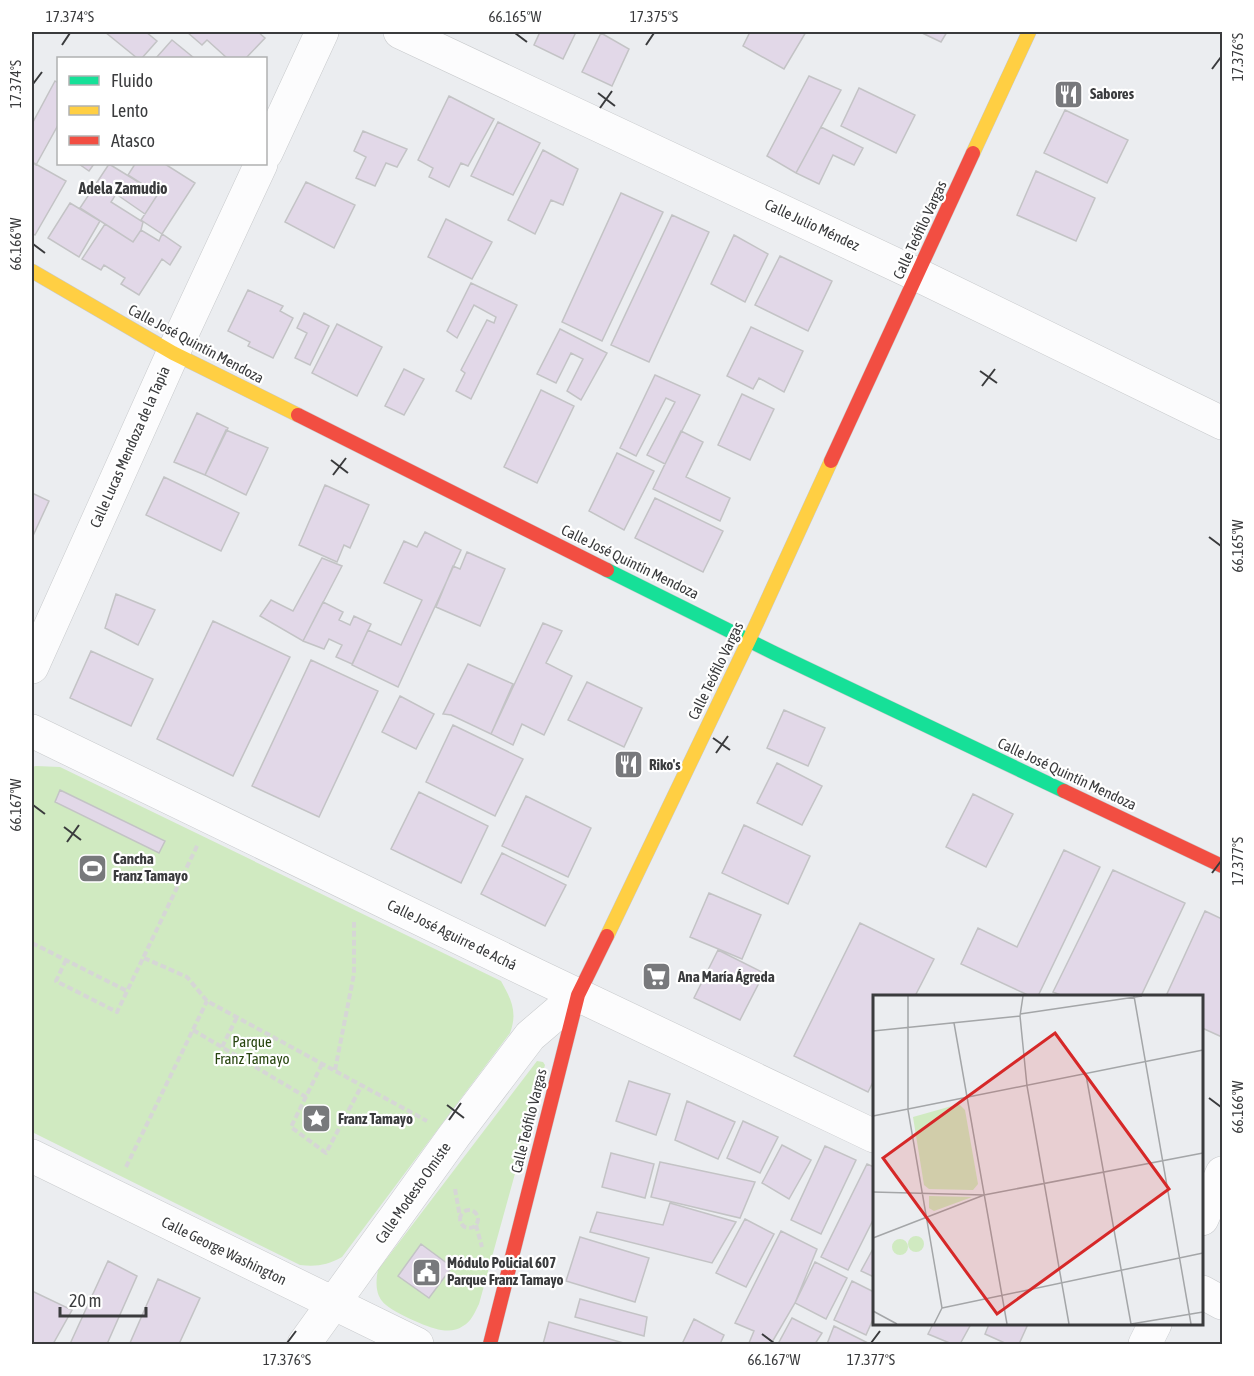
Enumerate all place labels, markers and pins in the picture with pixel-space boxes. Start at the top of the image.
restaurant icon: Sabores [1053,78,1085,110]
place label: Sabores [1090,85,1135,102]
restaurant icon: Riko's [612,749,644,781]
place label: Riko's [649,756,681,773]
place label: Cancha Franz Tamayo [113,850,188,884]
sports icon: Cancha Franz Tamayo [76,852,108,884]
supermarket icon: Ana María Ágreda [641,961,673,993]
place label: Ana María Ágreda [677,968,775,985]
place icon: Franz Tamayo [301,1103,333,1135]
place label: Franz Tamayo [338,1110,413,1127]
place label: Módulo Policial 607 Parque Franz Tamayo [447,1254,564,1288]
public building icon: Módulo Policial 607 Parque Franz Tamayo [410,1256,442,1288]

